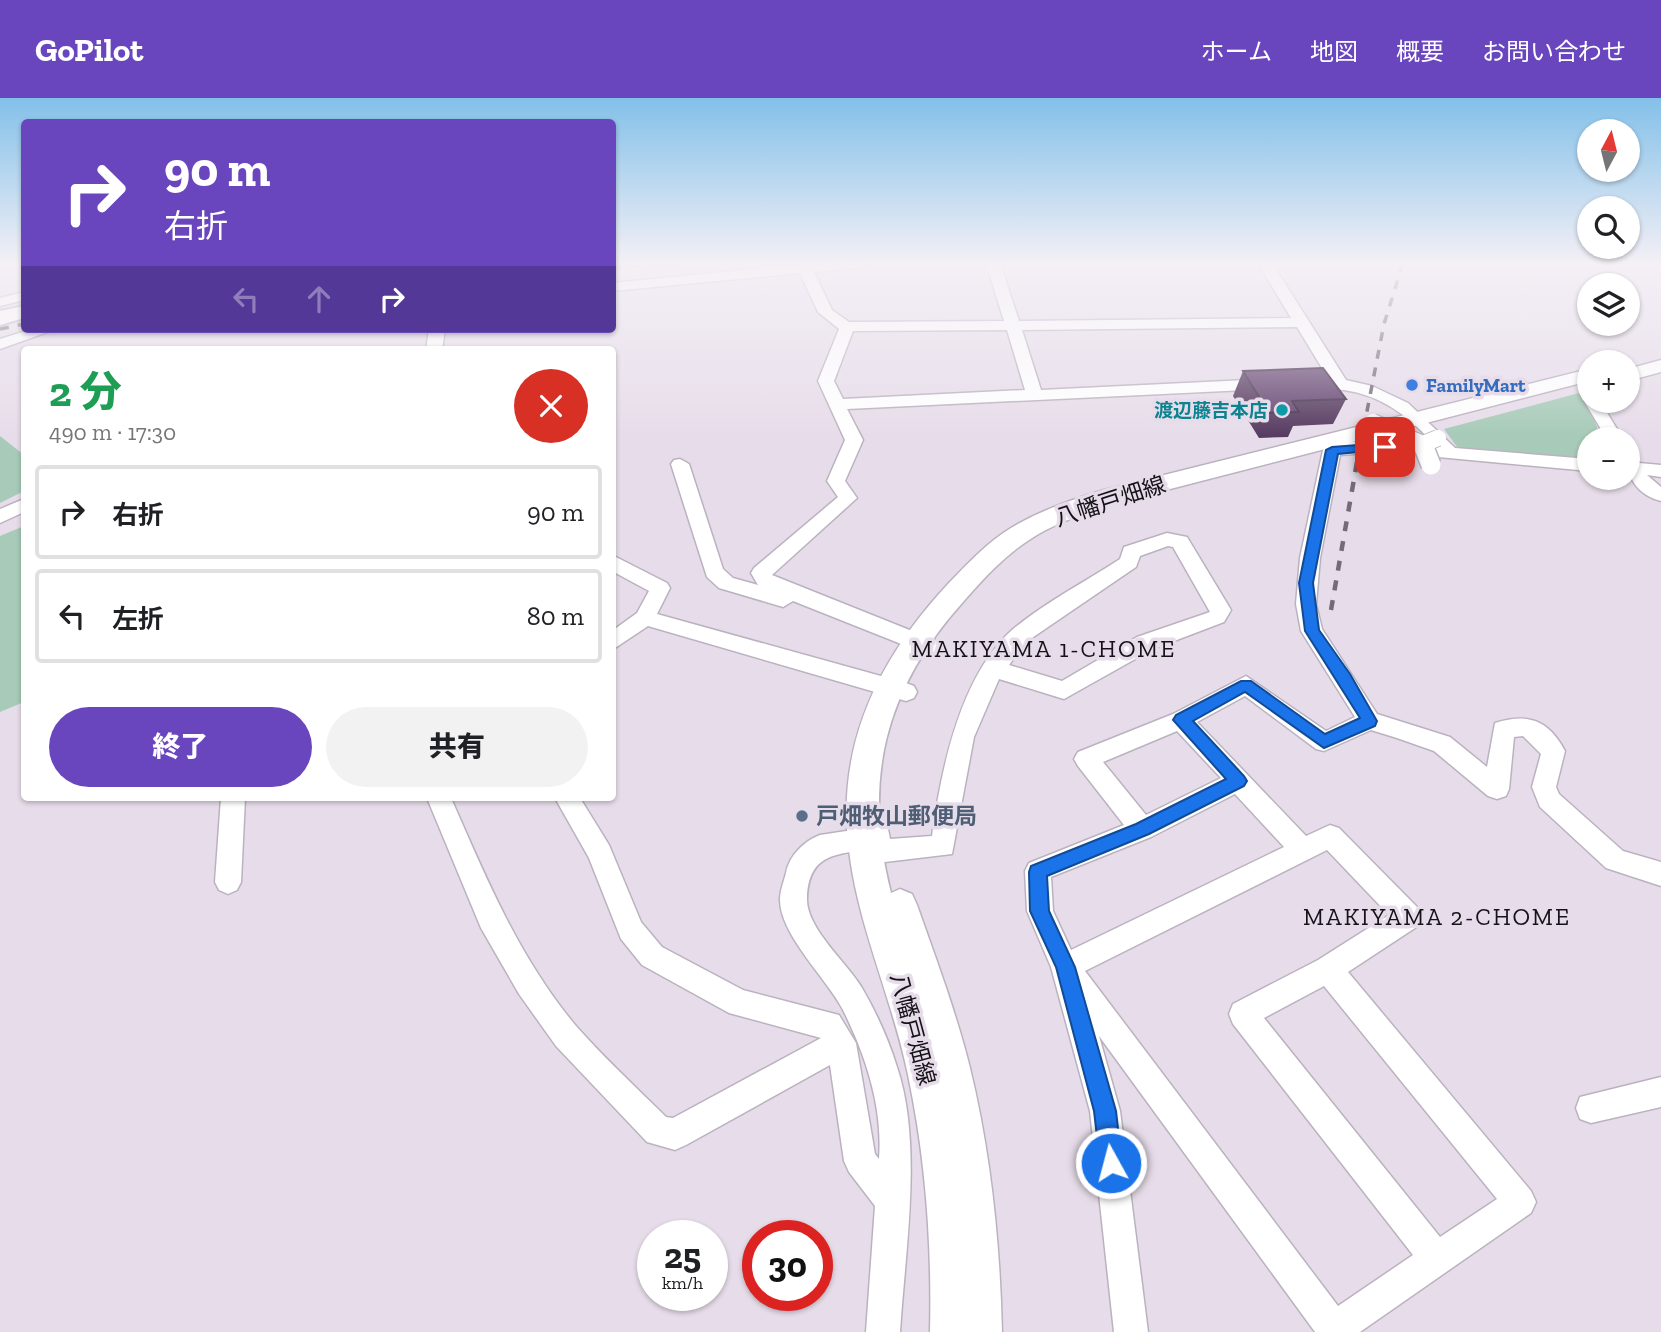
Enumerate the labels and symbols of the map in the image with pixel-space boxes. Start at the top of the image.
north arrow [1577,119,1640,182]
place label: FamilyMart [1426,374,1526,397]
marker: FamilyMart [1404,377,1420,393]
place label: 渡辺藤吉本店 [1154,399,1268,422]
marker: 渡辺藤吉本店 [1274,402,1290,418]
pin [1355,417,1415,477]
street label: 八幡戸畑線 [1051,470,1169,532]
district label: MAKIYAMA 1-CHOME [912,634,1176,663]
place label: 戸畑牧山郵便局 [816,802,977,830]
marker: 戸畑牧山郵便局 [794,808,810,824]
district label: MAKIYAMA 2-CHOME [1303,902,1571,931]
street label: 八幡戸畑線 [885,970,941,1088]
position arrow [1074,1126,1148,1200]
speed limit sign: 30 [742,1220,833,1311]

